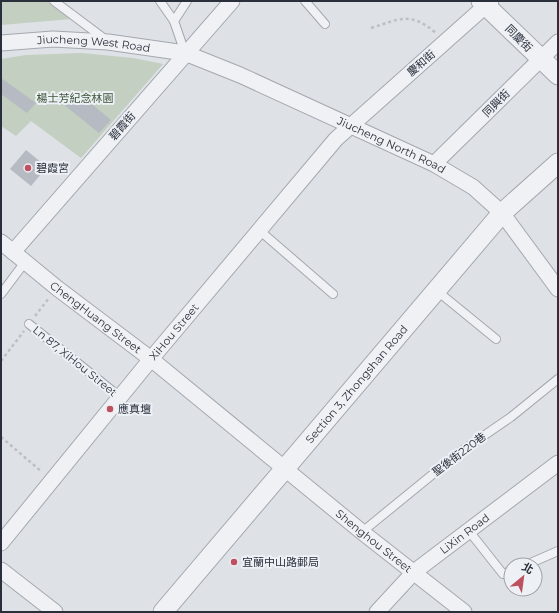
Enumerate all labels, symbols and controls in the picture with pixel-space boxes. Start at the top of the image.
street label: 同慶街 [502,21,536,55]
street label: Jiucheng West Road [35,32,151,55]
street label: 慶和街 [404,47,438,79]
street label: 同興街 [479,86,513,120]
park label: 楊士芳紀念林園 [37,91,114,105]
street label: 碧霞街 [106,109,138,143]
street label: Jiucheng North Road [334,113,448,176]
place label: 碧霞宮 [36,161,69,175]
marker: 碧霞宮 [23,163,33,173]
street label: ChengHuang Street [47,278,145,357]
street label: XiHou Street [146,300,202,363]
street label: Section 3, Zhongshan Road [302,322,411,446]
street label: Ln 87, XiHou Street [30,323,120,400]
place label: 應真壇 [118,402,151,416]
marker: 應真壇 [105,404,115,414]
street label: 聖後街220巷 [429,429,489,479]
street label: Shenghou Street [333,506,415,576]
street label: LiXin Road [437,510,492,557]
place label: 宜蘭中山路郵局 [242,555,319,569]
marker: 宜蘭中山路郵局 [229,557,239,567]
north arrow [503,557,543,597]
text: 北 [520,559,536,577]

